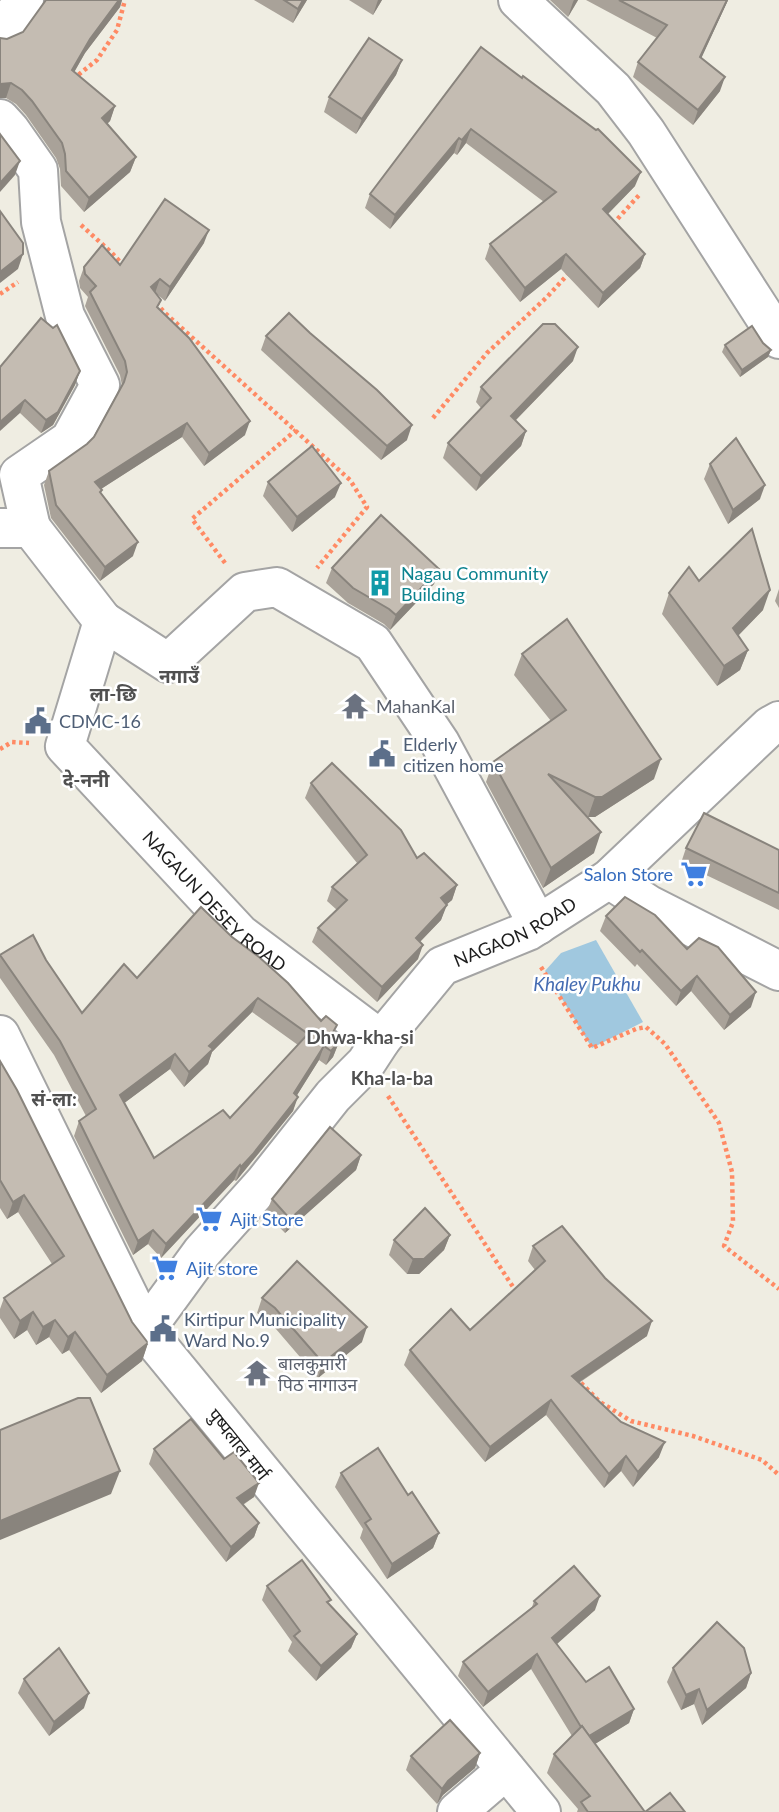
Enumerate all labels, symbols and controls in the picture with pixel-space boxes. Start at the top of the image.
place label: Nagau Community Building [401,562,549,605]
building icon: Nagau Community Building [365,568,395,598]
district label: नगाउँ [159,664,200,687]
district label: ला-छि [90,682,137,705]
temple icon: MahanKal [340,691,370,721]
place label: MahanKal [376,695,455,717]
public building icon: CDMC-16 [23,706,53,736]
place label: CDMC-16 [59,710,141,732]
place label: Elderly citizen home [403,733,504,776]
public building icon: Elderly citizen home [367,739,397,769]
district label: दे-ननी [63,768,110,791]
street label: NAGAUN DESEY ROAD [138,826,291,976]
supermarket icon: Salon Store [679,859,709,889]
place label: Salon Store [584,863,673,885]
street label: NAGAON ROAD [450,892,580,971]
water label: Khaley Pukhu [533,972,641,995]
district label: Dhwa-kha-si [306,1025,414,1048]
district label: Kha-la-ba [351,1066,433,1089]
district label: सं-ला: [31,1087,77,1110]
supermarket icon: Ajit Store [194,1204,224,1234]
place label: Ajit Store [230,1208,304,1230]
supermarket icon: Ajit store [150,1253,180,1283]
place label: Ajit store [186,1257,258,1279]
place label: Kirtipur Municipality Ward No.9 [184,1308,347,1351]
public building icon: Kirtipur Municipality Ward No.9 [148,1314,178,1344]
place label: बालकुमारी पिठ नागाउन [278,1352,358,1395]
temple icon: बालकुमारी पिठ नागाउन [242,1358,272,1388]
street label: पुष्पलाल मार्ग [202,1404,275,1486]

